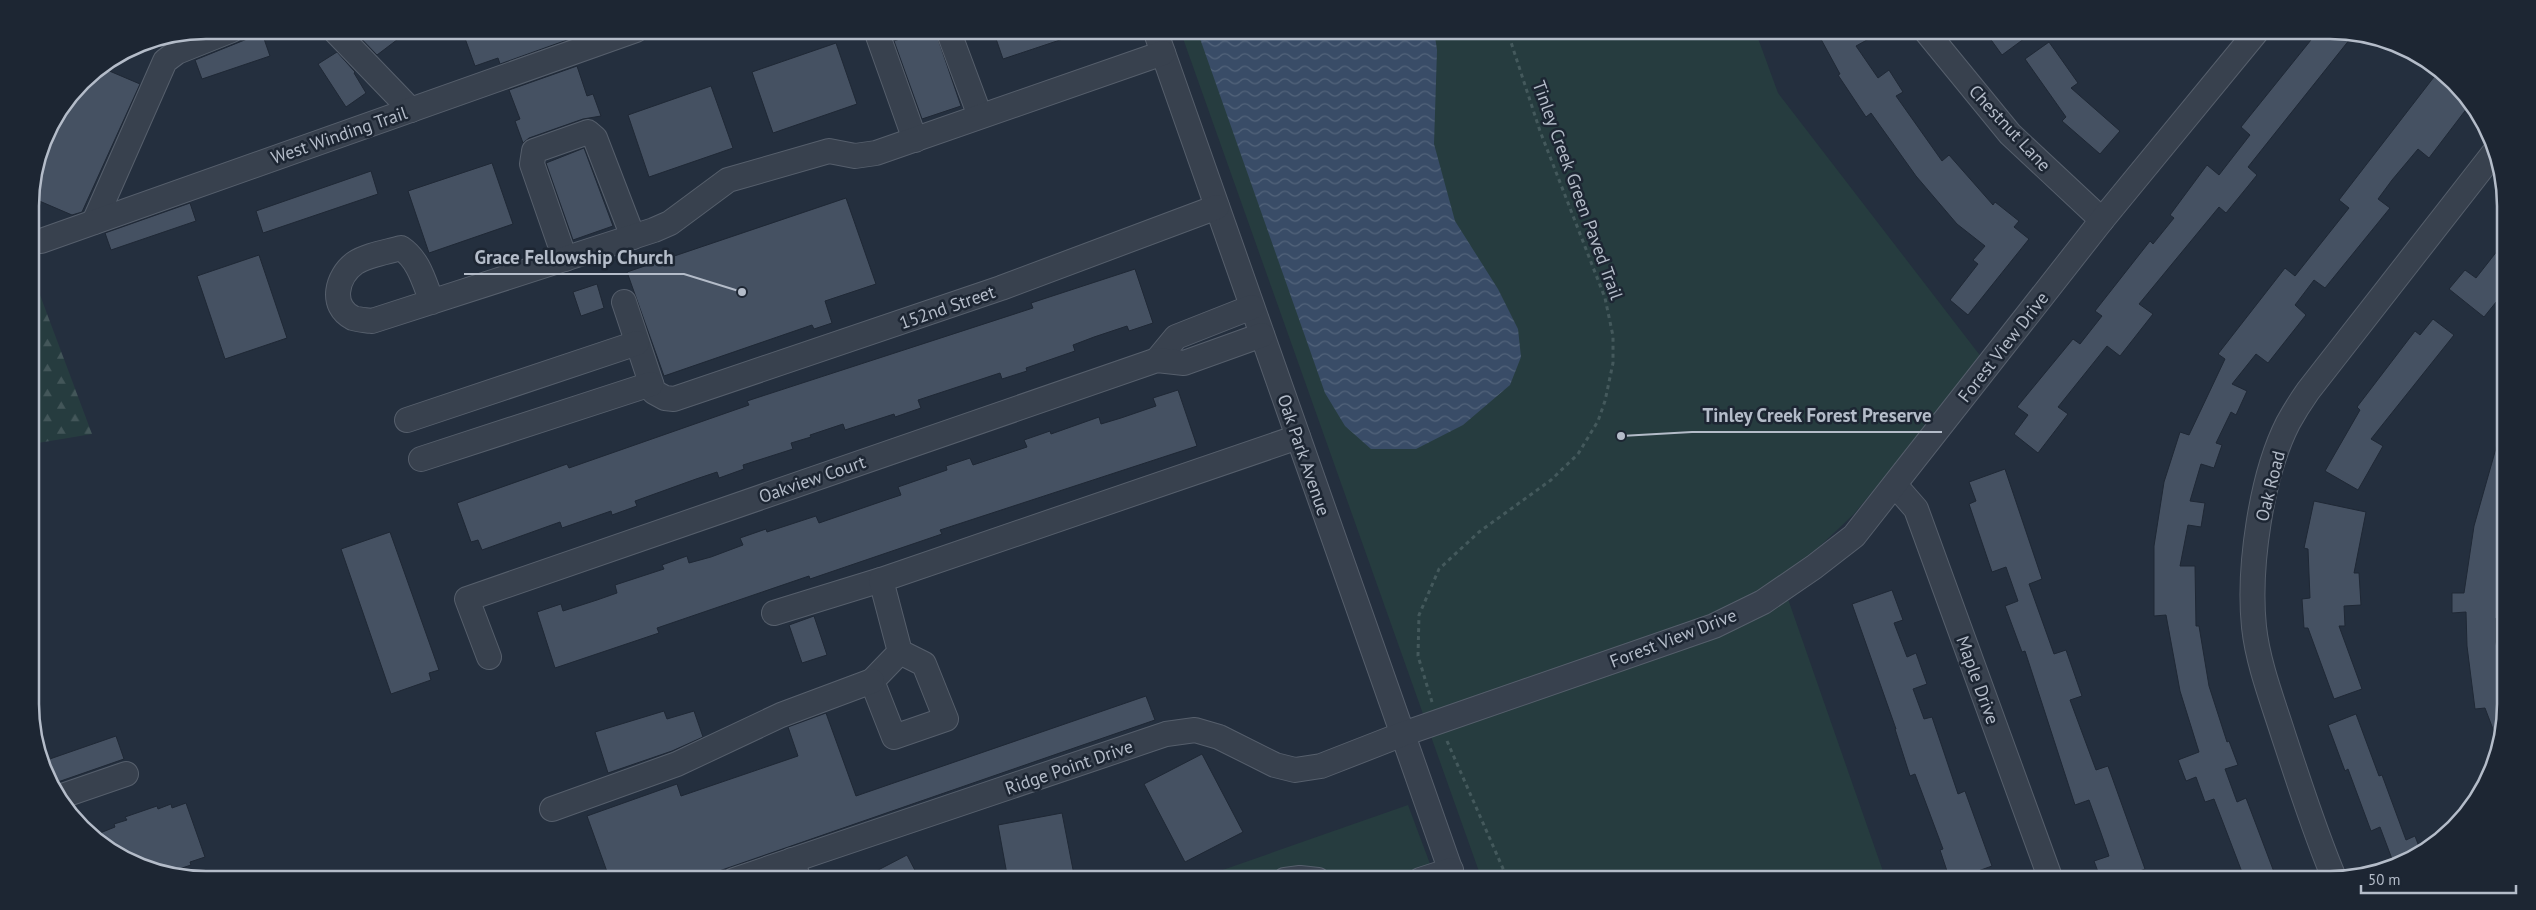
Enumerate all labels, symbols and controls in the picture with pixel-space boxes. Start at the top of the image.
street label: Tinley Creek Green Paved Trail [1528,77,1629,303]
street label: Chestnut Lane [1964,80,2056,176]
street label: West Winding Trail [268,101,411,169]
callout: Grace Fellowship Church [464,240,684,274]
text: Grace Fellowship Church [475,245,674,269]
street label: 152nd Street [896,280,998,334]
street label: Forest View Drive [1953,287,2053,407]
street label: Oak Park Avenue [1272,391,1336,519]
callout: Tinley Creek Forest Preserve [1692,398,1942,432]
text: Tinley Creek Forest Preserve [1702,403,1932,427]
street label: Oak Road [2250,448,2290,524]
street label: Oakview Court [756,450,868,508]
street label: Forest View Drive [1606,603,1740,673]
street label: Maple Drive [1951,633,2005,727]
street label: Ridge Point Drive [1002,734,1136,800]
scale bar [2361,862,2516,894]
text: 50 m [2368,870,2401,889]

